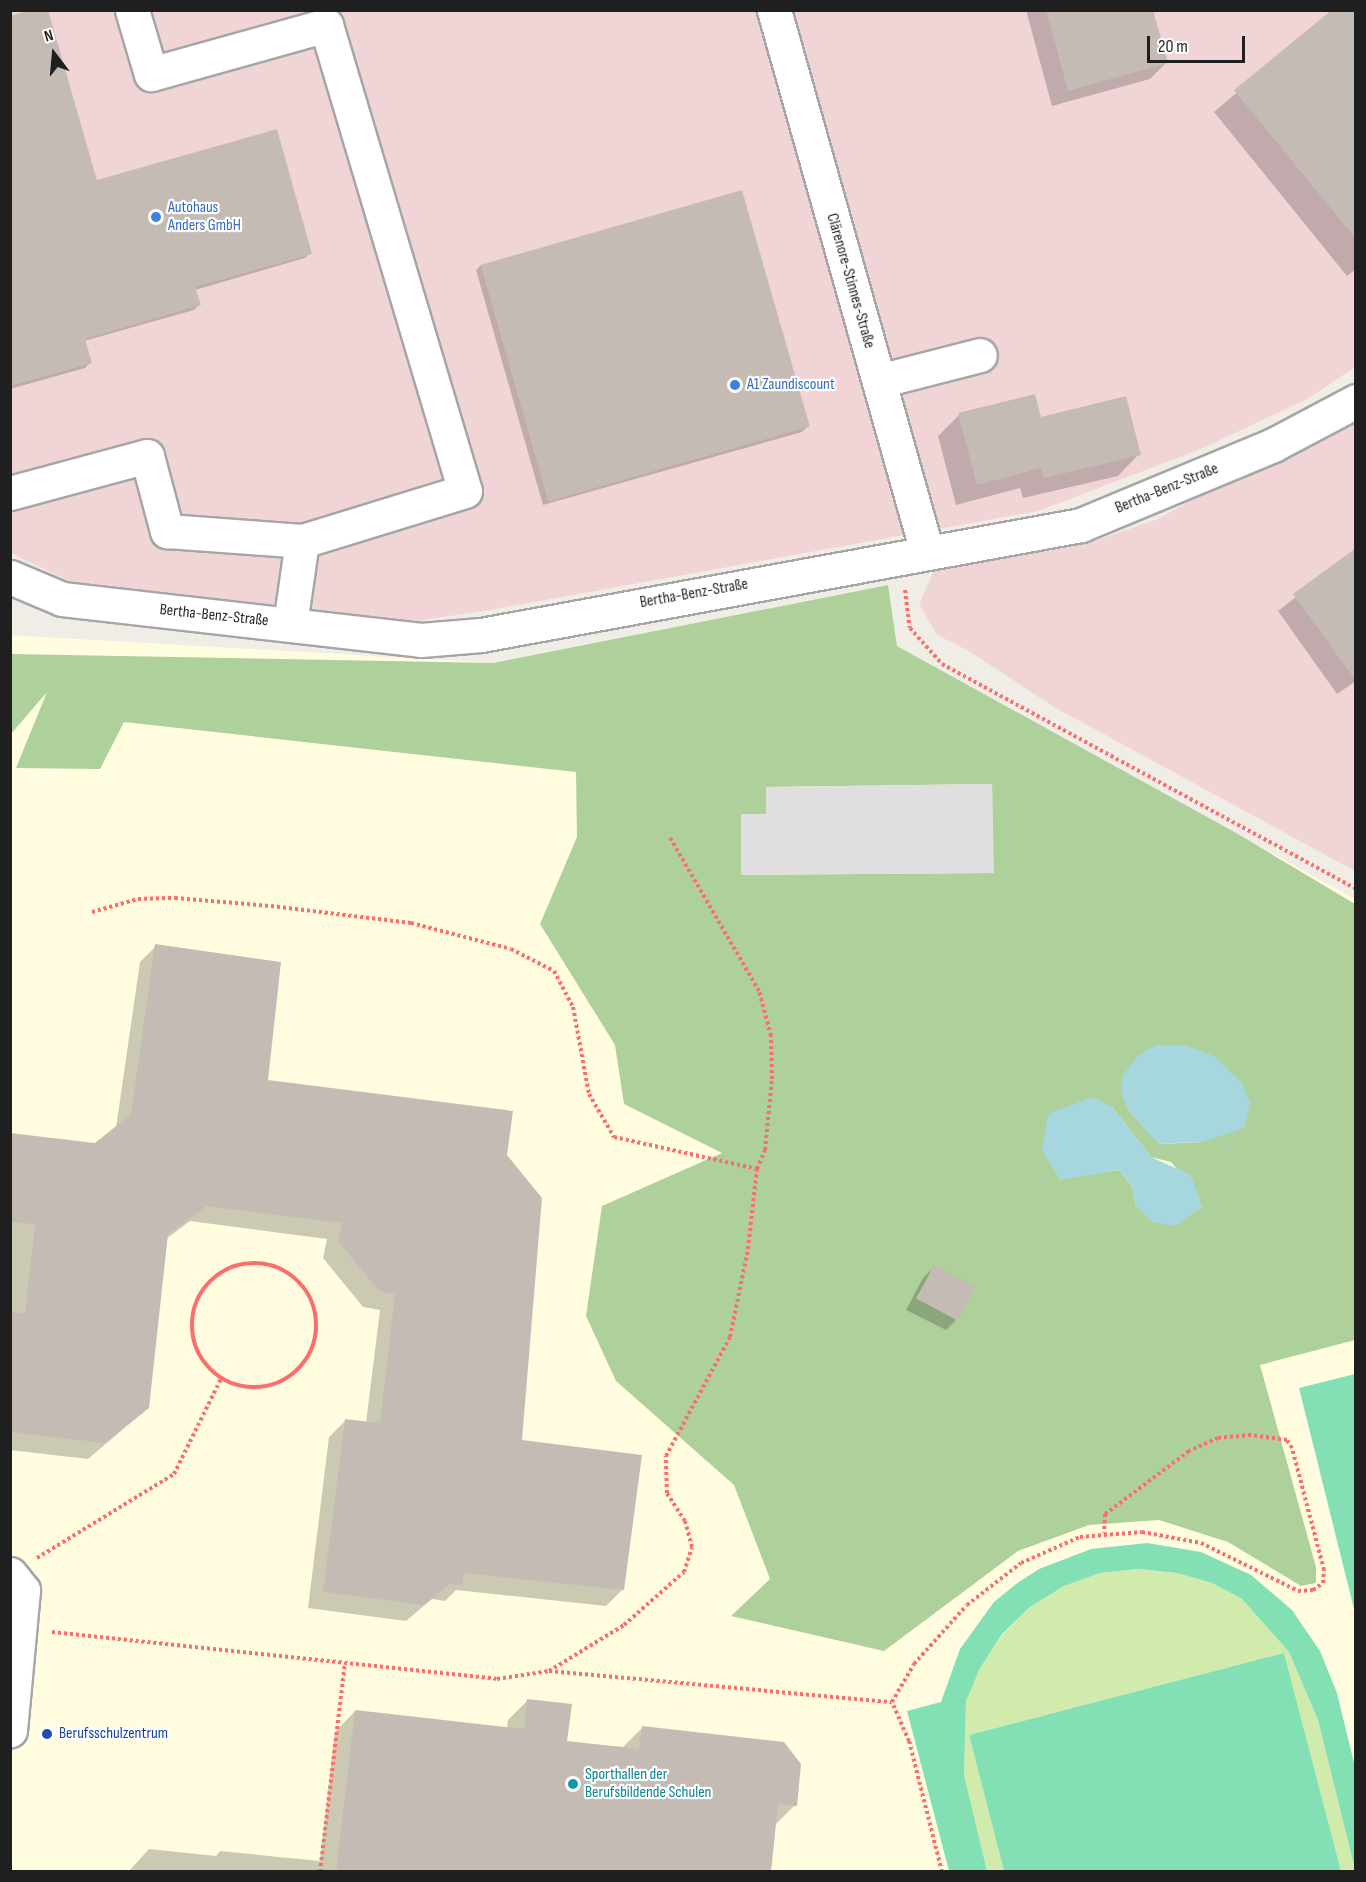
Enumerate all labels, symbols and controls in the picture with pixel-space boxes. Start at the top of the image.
north arrow [24,24,84,84]
scale bar [1150,24,1248,62]
text: N [42,26,56,47]
text: 20 m [1158,36,1188,57]
place label: Autohaus Anders GmbH [168,198,241,236]
marker: Autohaus Anders GmbH [149,210,163,224]
street label: Clärenore-Stinnes-Straße [822,211,878,351]
place label: A1 Zaundiscount [747,375,835,395]
marker: A1 Zaundiscount [728,378,742,392]
street label: Bertha-Benz-Straße [1113,460,1221,518]
street label: Bertha-Benz-Straße [638,575,750,613]
street label: Bertha-Benz-Straße [159,601,269,631]
place label: Berufsschulzentrum [59,1724,168,1744]
marker: Berufsschulzentrum [40,1727,54,1741]
place label: Sporthallen der Berufsbildende Schulen [585,1765,711,1803]
marker: Sporthallen der Berufsbildende Schulen [566,1777,580,1791]

